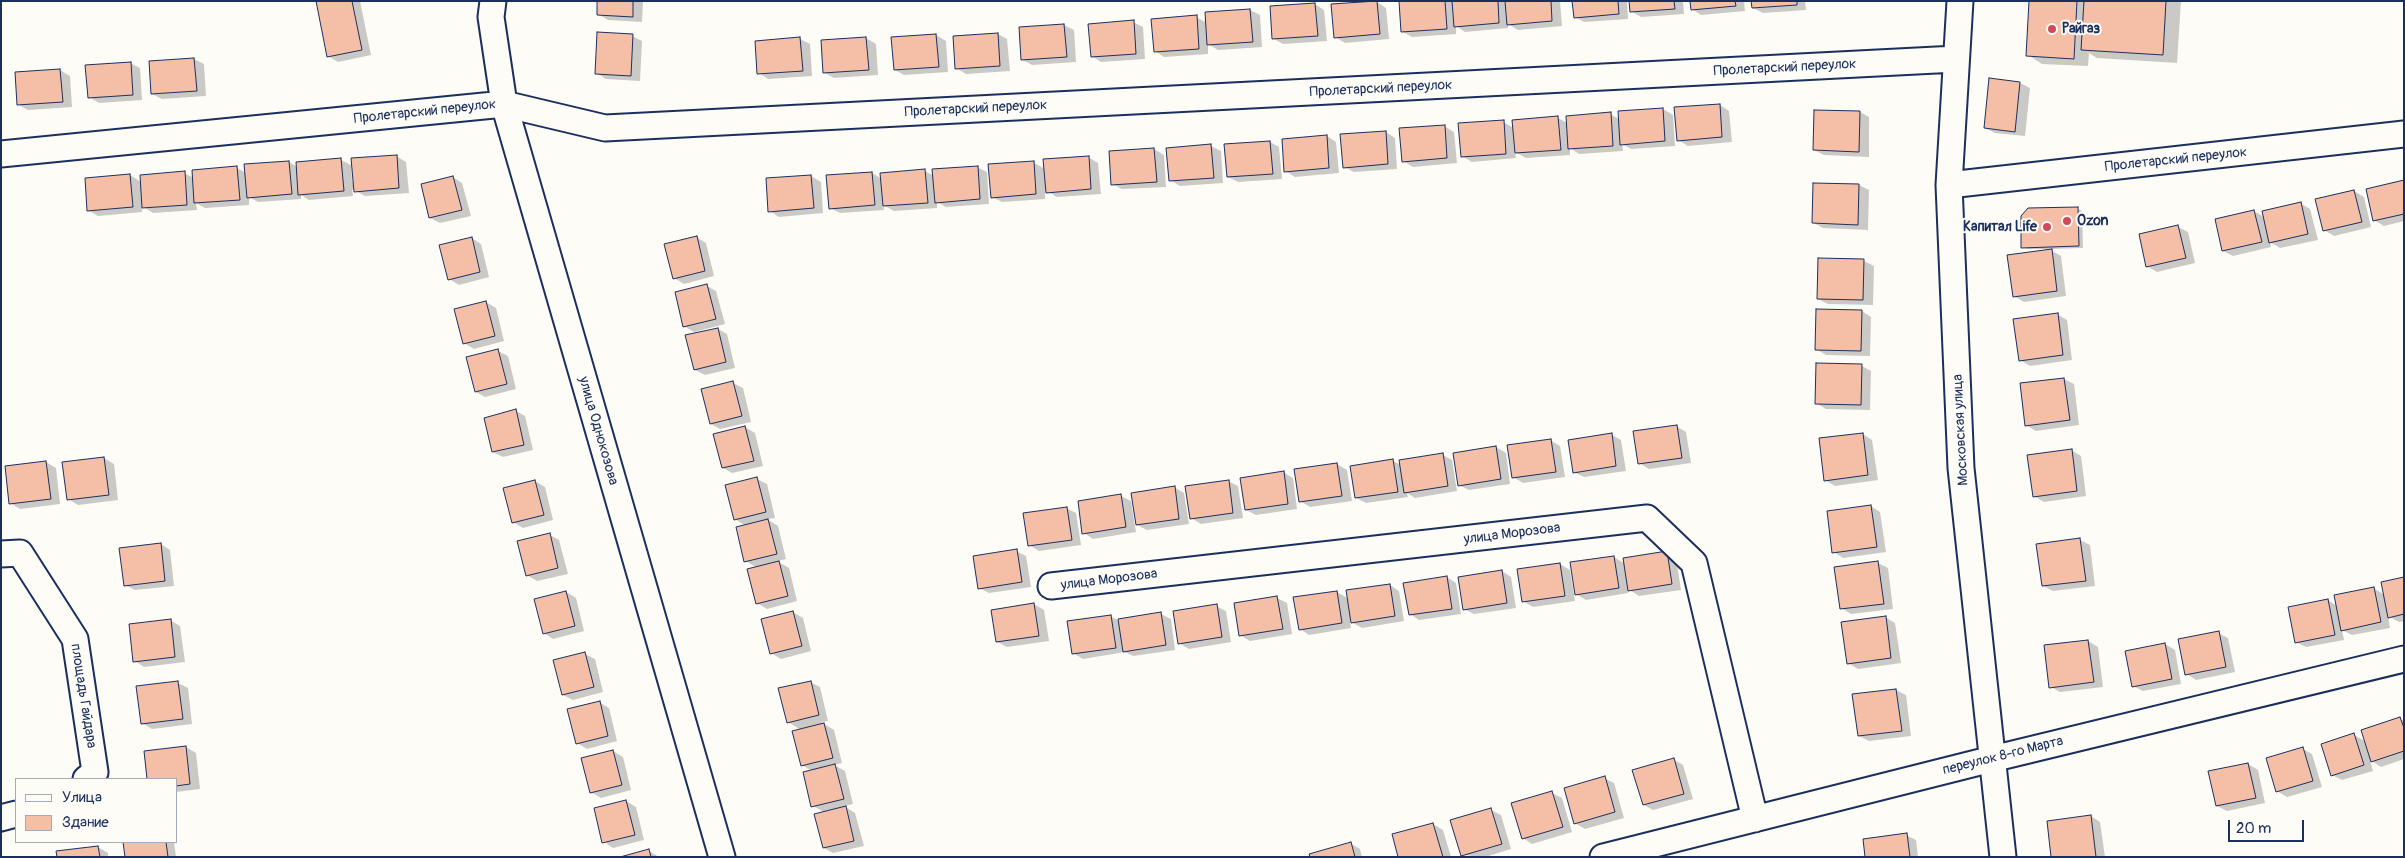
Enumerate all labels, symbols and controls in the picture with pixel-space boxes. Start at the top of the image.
place label: Райгаз [2062,21,2100,37]
marker: Райгаз [2046,23,2058,35]
street label: Пролетарский переулок [1713,56,1857,80]
street label: Пролетарский переулок [1309,77,1453,101]
street label: Пролетарский переулок [353,96,497,128]
street label: Пролетарский переулок [904,97,1048,121]
street label: Пролетарский переулок [2104,144,2248,176]
place label: Ozon [2077,213,2108,229]
marker: Ozon [2061,215,2073,227]
place label: Капитал Life [1963,219,2037,235]
marker: Капитал Life [2041,221,2053,233]
street label: Московская улица [1950,374,1972,486]
street label: улица Однокозова [574,375,622,487]
street label: улица Морозова [1463,520,1561,548]
street label: улица Морозова [1060,566,1158,594]
street label: площадь Гайдара [66,643,100,749]
street label: переулок 8-го Марта [1941,733,2065,779]
legend [15,778,178,843]
text: Улица [62,788,102,807]
scale bar [2230,810,2306,842]
text: Здание [62,813,109,832]
text: 20 m [2236,819,2271,838]

